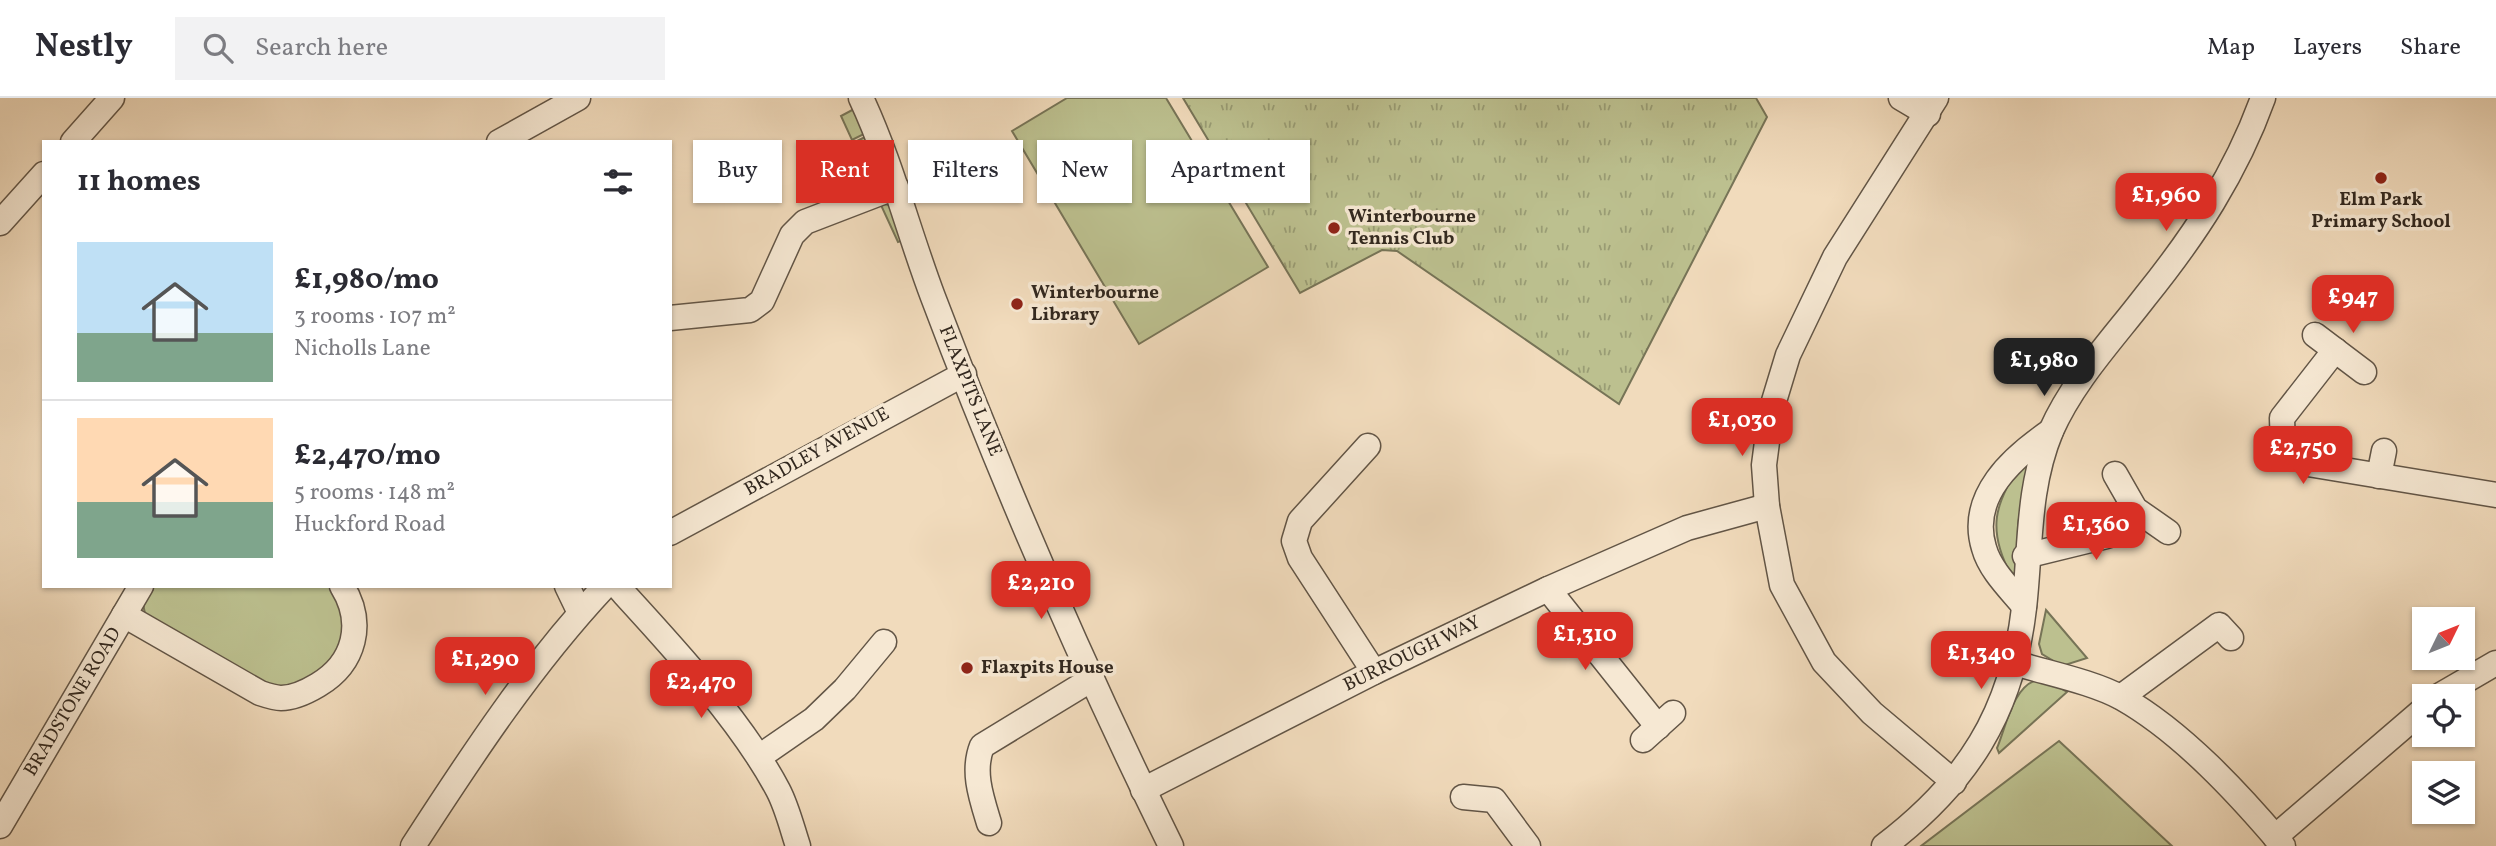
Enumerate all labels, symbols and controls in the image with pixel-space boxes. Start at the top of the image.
search box [175,17,665,80]
text: Nestly [35,25,133,71]
icon: search [199,29,237,67]
text: Search here [255,30,388,66]
text: Map [2207,31,2255,65]
text: Layers [2293,31,2362,65]
text: Share [2400,31,2461,65]
chip: Buy [693,140,782,203]
chip: Rent [796,140,894,203]
chip: Filters [908,140,1023,203]
chip: New [1037,140,1132,203]
chip: Apartment [1146,140,1310,203]
text: 11 homes [77,161,201,203]
icon: filters [599,163,637,201]
marker: Elm Park Primary School [2373,170,2389,186]
pin: £1,960 [2109,174,2223,233]
text: £1,960 [2131,180,2201,212]
place label: Elm Park Primary School [2311,187,2451,235]
place label: Winterbourne Tennis Club [1348,204,1476,252]
marker: Winterbourne Tennis Club [1326,220,1342,236]
text: £1,980/mo [294,259,439,301]
icon: home [133,270,217,354]
pin: £947 [2312,275,2394,335]
place label: Winterbourne Library [1031,280,1159,328]
text: £947 [2328,282,2378,314]
marker: Winterbourne Library [1009,296,1025,312]
text: 3 rooms · 107 m² [294,301,456,333]
street label: FLAXPITS LANE [932,322,1008,460]
text: Nicholls Lane [294,333,431,365]
pin: £1,980 [1987,338,2101,398]
text: £1,980 [2010,345,2078,377]
pin: £1,030 [1685,398,1799,458]
street label: BRADLEY AVENUE [740,401,894,503]
text: £1,030 [1708,405,1776,437]
pin: £2,750 [2246,426,2360,486]
text: £2,750 [2269,433,2337,465]
text: £2,470/mo [294,435,441,477]
icon: home [133,446,217,530]
text: 5 rooms · 148 m² [294,477,455,509]
pin: £1,360 [2039,503,2153,562]
text: Huckford Road [294,509,446,541]
text: £1,360 [2062,509,2130,541]
pin: £2,210 [984,561,1098,621]
text: £2,210 [1007,568,1075,600]
north arrow [2412,607,2474,670]
map controls [2412,607,2475,824]
street label: BURROUGH WAY [1339,609,1485,699]
pin: £1,310 [1528,612,1642,672]
text: £1,310 [1553,619,1617,651]
street label: BRADSTONE ROAD [18,622,128,781]
pin: £1,340 [1924,632,2038,691]
pin: £1,290 [428,638,542,697]
text: £1,340 [1947,638,2015,670]
text: £1,290 [451,644,519,676]
place label: Flaxpits House [981,655,1114,681]
pin: £2,470 [644,660,758,720]
marker: Flaxpits House [959,660,975,676]
text: £2,470 [666,667,736,699]
button: locate [2412,684,2475,747]
button: layers [2412,761,2475,824]

